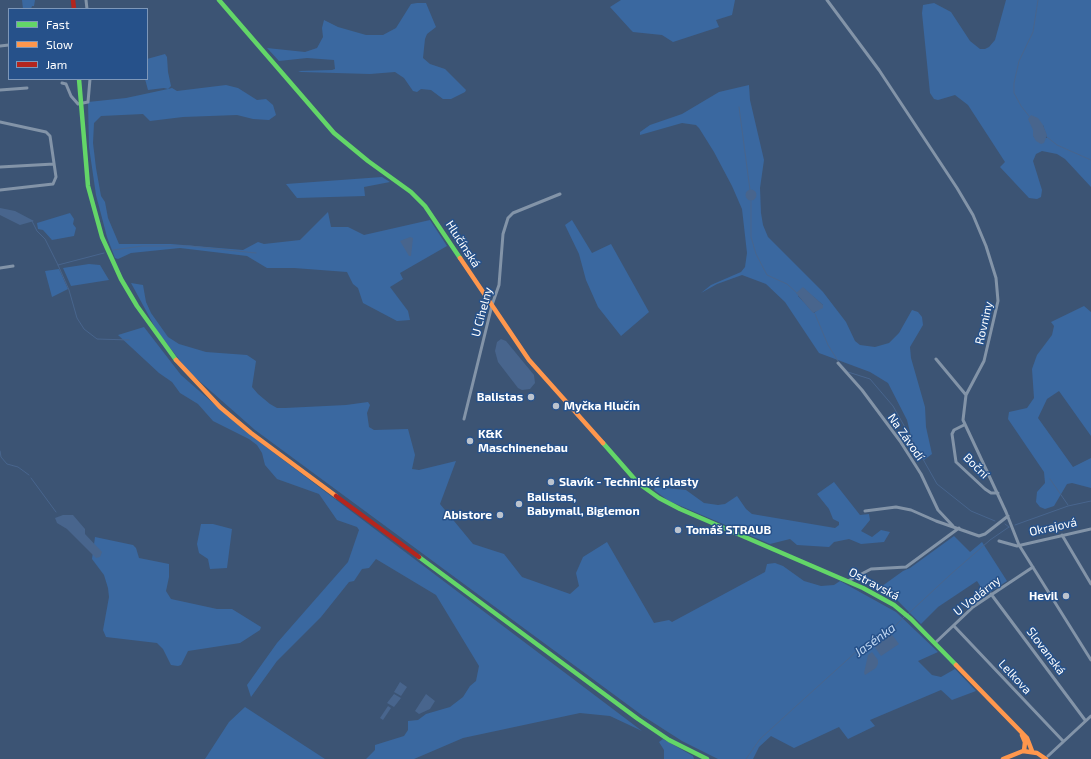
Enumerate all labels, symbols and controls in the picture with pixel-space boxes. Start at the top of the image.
legend [8,8,148,80]
text: Fast [46,17,69,31]
text: Slow [46,37,73,51]
text: Jam [46,57,67,71]
street label: Hlučínská [443,218,483,270]
street label: U Cihelny [468,286,496,338]
street label: Rovniny [972,300,996,346]
place label: Balistas [477,390,523,404]
marker: Balistas [526,392,536,402]
place label: Myčka Hlučín [564,399,640,413]
marker: Myčka Hlučín [551,401,561,411]
street label: Na Závodí [885,411,927,463]
place label: K&K Maschinenebau [478,427,568,455]
marker: K&K Maschinenebau [465,436,475,446]
street label: Boční [960,450,992,482]
place label: Slavík - Technické plasty [559,475,699,489]
marker: Slavík - Technické plasty [546,477,556,487]
place label: Balistas, Babymall, Biglemon [527,490,640,518]
marker: Balistas, Babymall, Biglemon [514,499,524,509]
place label: Abistore [444,508,492,522]
marker: Abistore [495,510,505,520]
street label: Okrajová [1028,515,1078,539]
place label: Tomáš STRAUB [686,523,771,537]
marker: Tomáš STRAUB [673,525,683,535]
street label: Ostravská [846,565,902,603]
street label: U Vodárny [951,573,1003,619]
place label: Hevil [1029,589,1058,603]
marker: Hevil [1061,591,1071,601]
water label: Jasénka [851,620,899,660]
street label: Slovanská [1023,624,1069,678]
street label: Lelkova [996,657,1034,697]

